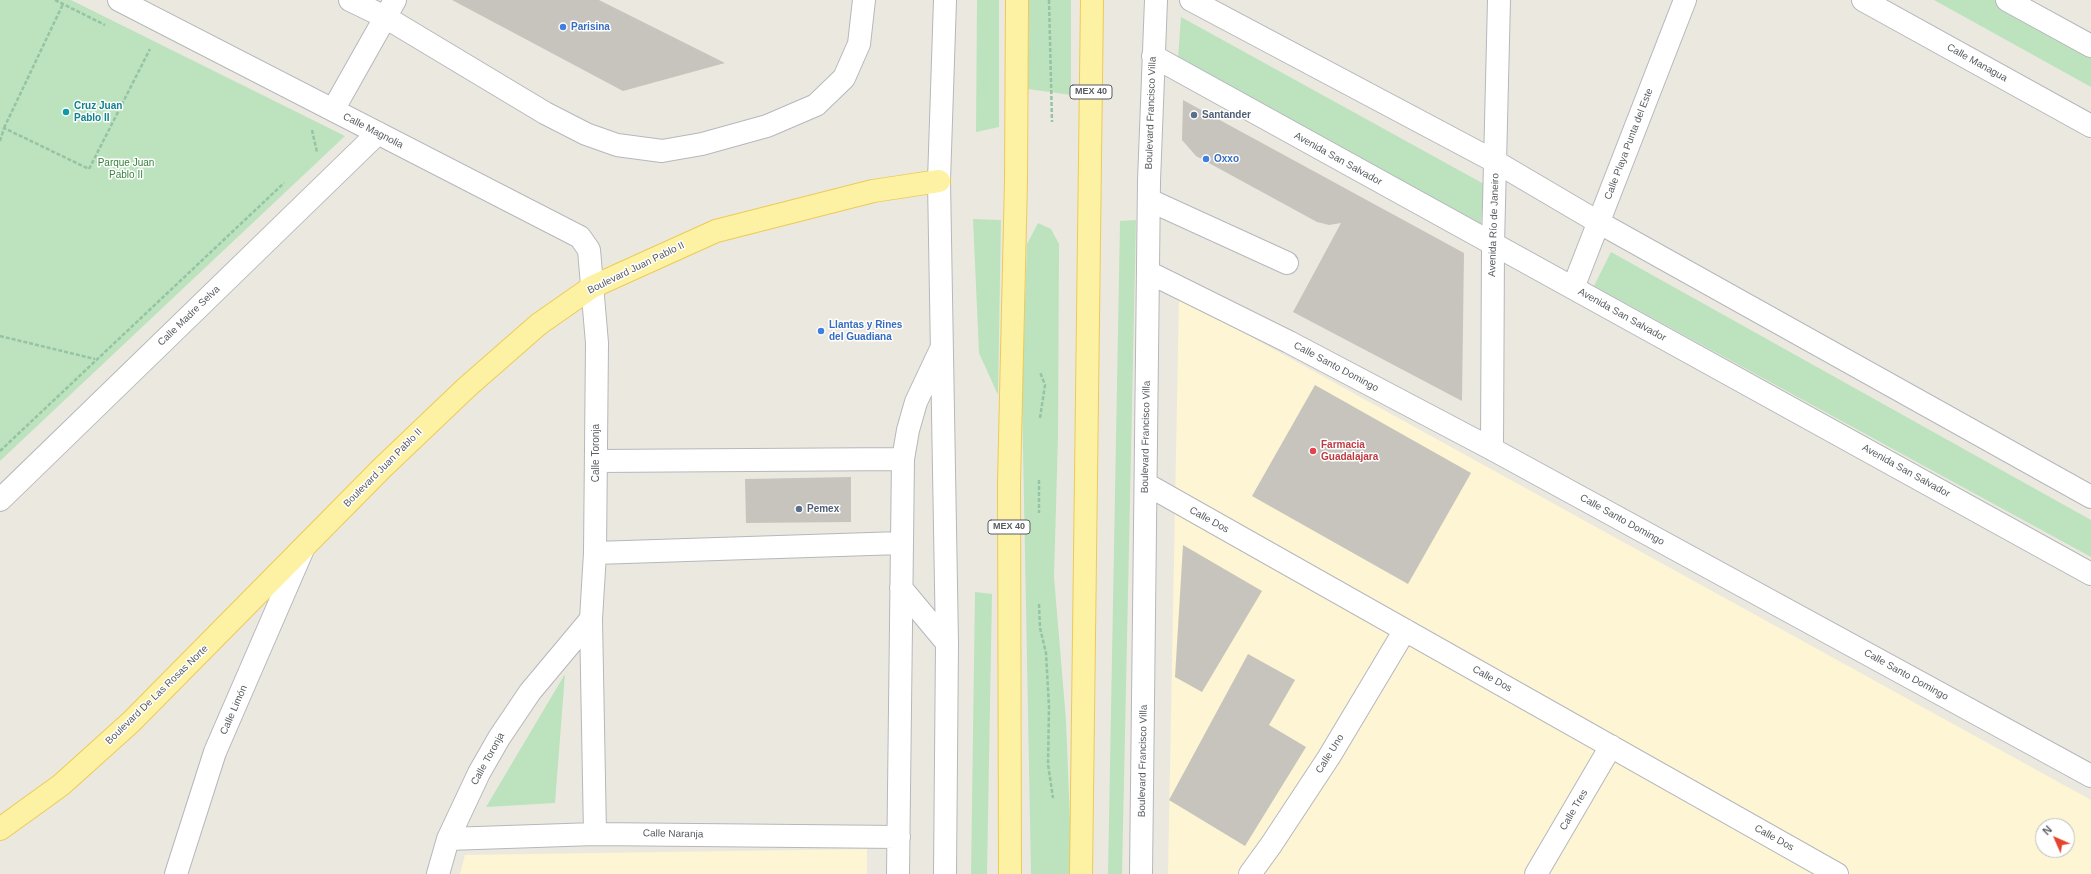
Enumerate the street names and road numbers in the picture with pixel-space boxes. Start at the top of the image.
street label: Calle Managua [1945,41,2009,85]
street label: Boulevard Francisco Villa [1143,57,1159,169]
road number: MEX 40 [1070,85,1112,99]
street label: Calle Playa Punta del Este [1602,87,1656,201]
street label: Calle Magnolia [341,111,405,151]
street label: Avenida San Salvador [1292,130,1384,188]
street label: Avenida Río de Janeiro [1486,173,1502,277]
street label: Boulevard Juan Pablo II [586,239,686,297]
street label: Calle Madre Selva [155,283,223,349]
street label: Avenida San Salvador [1576,286,1668,344]
street label: Calle Santo Domingo [1291,340,1381,394]
street label: Boulevard Francisco Villa [1139,381,1153,493]
street label: Calle Toronja [590,424,602,482]
street label: Boulevard Juan Pablo II [341,426,425,510]
street label: Avenida San Salvador [1860,442,1952,500]
street label: Calle Santo Domingo [1578,492,1666,548]
street label: Calle Dos [1187,504,1231,536]
road number: MEX 40 [988,520,1030,534]
street label: Boulevard De Las Rosas Norte [103,643,211,747]
street label: Calle Santo Domingo [1862,647,1950,703]
street label: Calle Dos [1470,663,1514,695]
street label: Calle Limón [218,683,250,737]
street label: Boulevard Francisco Villa [1136,705,1150,817]
street label: Calle Toronja [469,731,507,787]
street label: Calle Uno [1313,732,1347,776]
street label: Calle Tres [1558,787,1590,833]
street label: Calle Dos [1752,822,1796,854]
street label: Calle Naranja [643,827,703,841]

